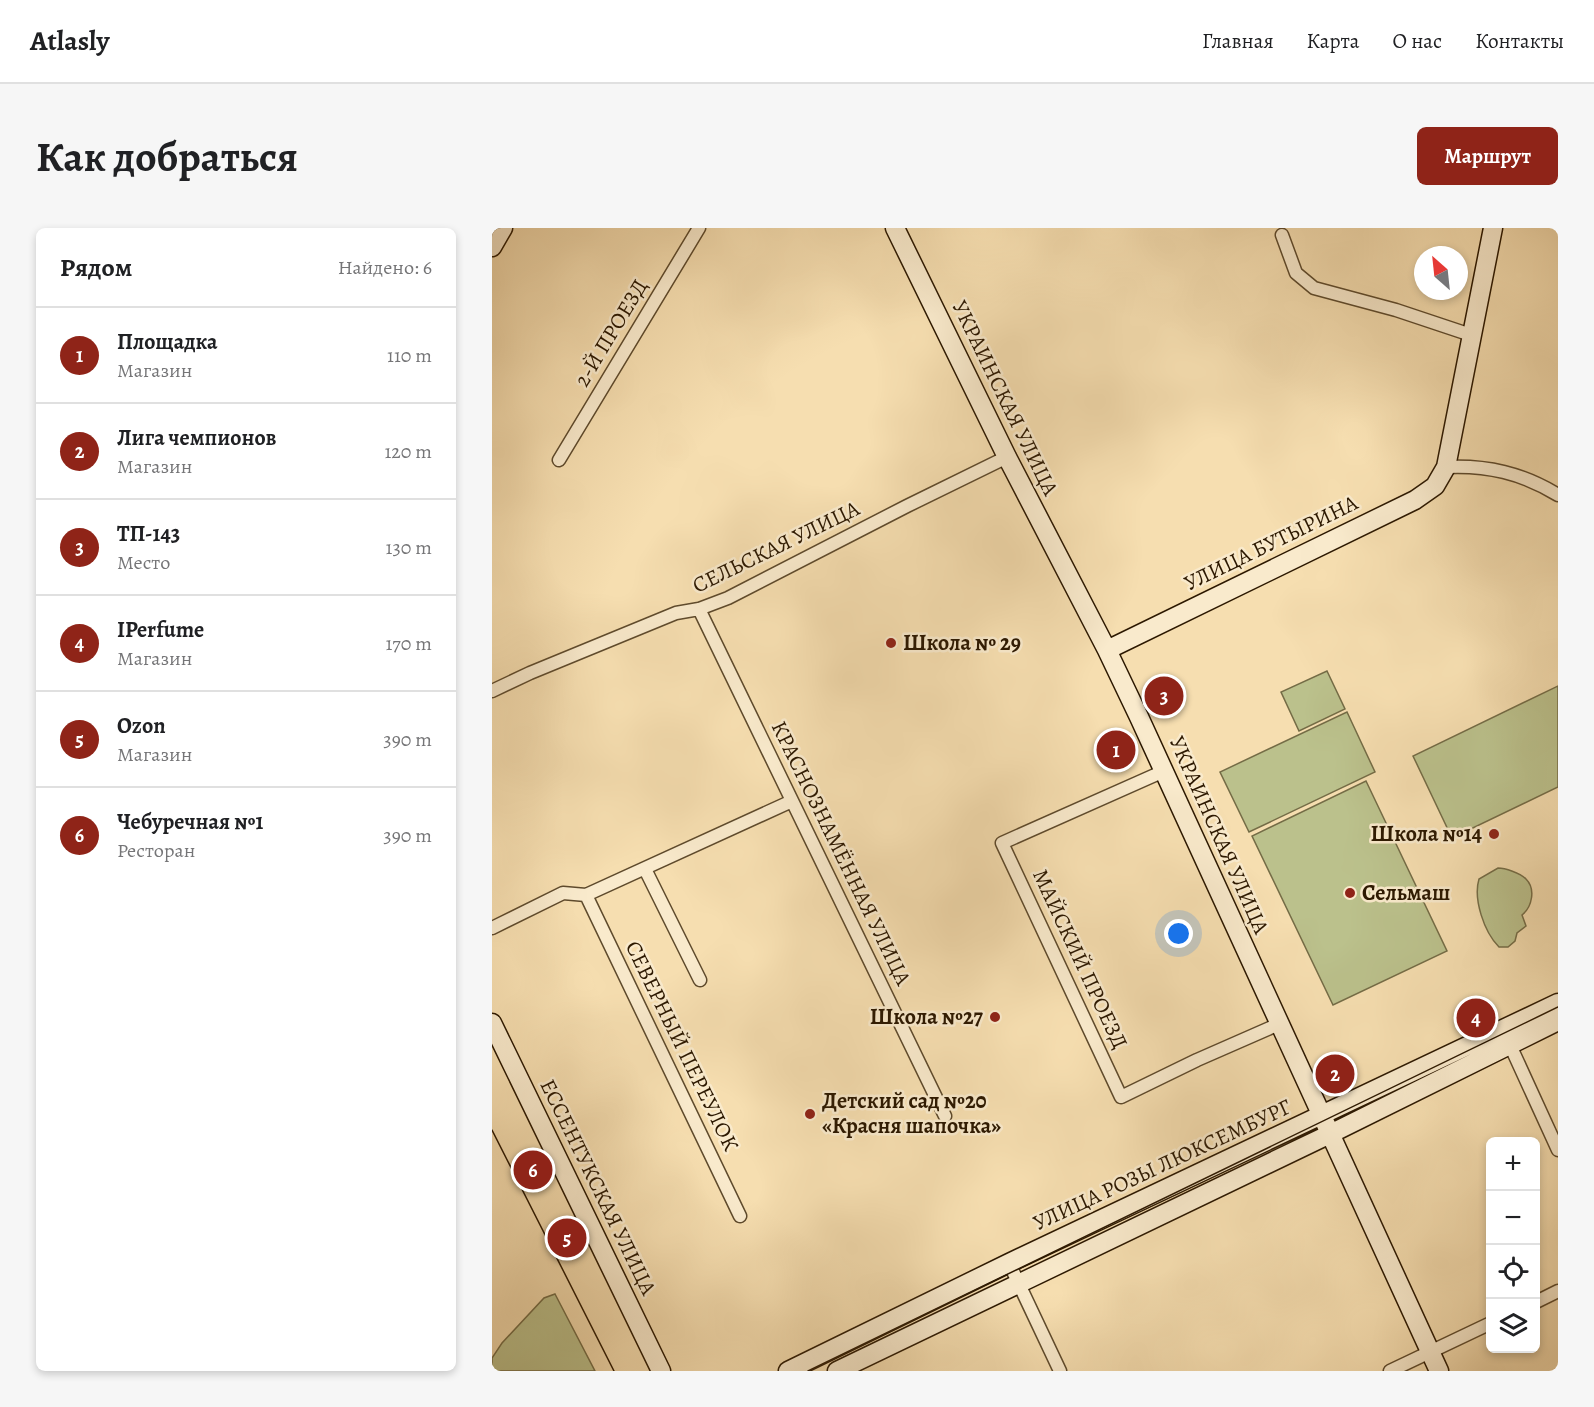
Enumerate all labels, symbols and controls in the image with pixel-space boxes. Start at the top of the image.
text: Atlasly [30,22,109,60]
text: Главная [1202,27,1274,55]
text: Карта [1307,27,1359,55]
text: О нас [1392,27,1442,55]
text: Контакты [1475,27,1564,55]
button: Маршрут [1417,127,1558,185]
text: Как добраться [36,128,298,185]
north arrow [1414,246,1468,300]
text: Рядом [60,250,132,285]
text: Найдено: 6 [338,254,432,281]
street label: 2-Й ПРОЕЗД [567,274,655,392]
street label: УКРАИНСКАЯ УЛИЦА [945,295,1066,502]
text: Площадка [117,327,218,357]
text: 1 [76,342,83,369]
text: 110 m [387,342,432,369]
text: Магазин [117,357,192,384]
text: Лига чемпионов [117,423,276,453]
text: 2 [75,438,84,465]
text: 120 m [384,438,432,465]
text: Магазин [117,453,192,480]
street label: УЛИЦА БУТЫРИНА [1179,487,1364,598]
street label: СЕЛЬСКАЯ УЛИЦА [687,493,866,600]
text: ТП-143 [117,519,180,549]
text: 3 [75,534,84,561]
text: 130 m [386,534,432,561]
text: Место [117,549,170,576]
text: IPerfume [117,615,204,645]
place label: Школа № 29 [903,628,1021,658]
text: 4 [75,630,84,657]
text: 170 m [386,630,432,657]
marker: Школа № 29 [884,636,898,650]
text: Магазин [117,645,192,672]
pin: 3 [1144,674,1184,718]
text: Ozon [117,711,166,741]
street label: КРАСНОЗНАМЁННАЯ УЛИЦА [764,716,919,991]
text: 5 [75,726,84,753]
text: 390 m [383,726,432,753]
pin: 1 [1096,728,1136,772]
street label: УКРАИНСКАЯ УЛИЦА [1162,731,1277,940]
text: Магазин [117,741,192,768]
text: Чебуречная №1 [117,807,263,837]
place label: Школа №14 [1371,819,1482,849]
text: 6 [75,822,84,849]
text: 390 m [383,822,432,849]
marker: Школа №14 [1487,827,1501,841]
text: Ресторан [117,837,195,864]
street label: МАЙСКИЙ ПРОЕЗД [1025,864,1135,1054]
place label: Сельмаш [1362,878,1450,908]
marker: Сельмаш [1343,886,1357,900]
your location [1164,919,1193,948]
street label: СЕВЕРНЫЙ ПЕРЕУЛОК [618,936,746,1156]
pin: 4 [1456,996,1496,1040]
place label: Школа №27 [870,1002,984,1032]
marker: Школа №27 [988,1010,1002,1024]
pin: 2 [1316,1052,1354,1096]
street label: ЕССЕНТУКСКАЯ УЛИЦА [533,1074,664,1301]
place label: Детский сад №20 «Красня шапочка» [822,1086,1001,1141]
street label: УЛИЦА РОЗЫ ЛЮКСЕМБУРГ [1028,1092,1296,1238]
marker: Детский сад №20 «Красня шапочка» [803,1107,817,1121]
map controls [1486,1137,1540,1353]
button: + [1486,1137,1540,1191]
pin: 6 [514,1148,552,1192]
button: − [1486,1191,1540,1245]
pin: 5 [548,1216,586,1260]
button: locate [1486,1245,1540,1299]
button: layers [1486,1299,1540,1353]

